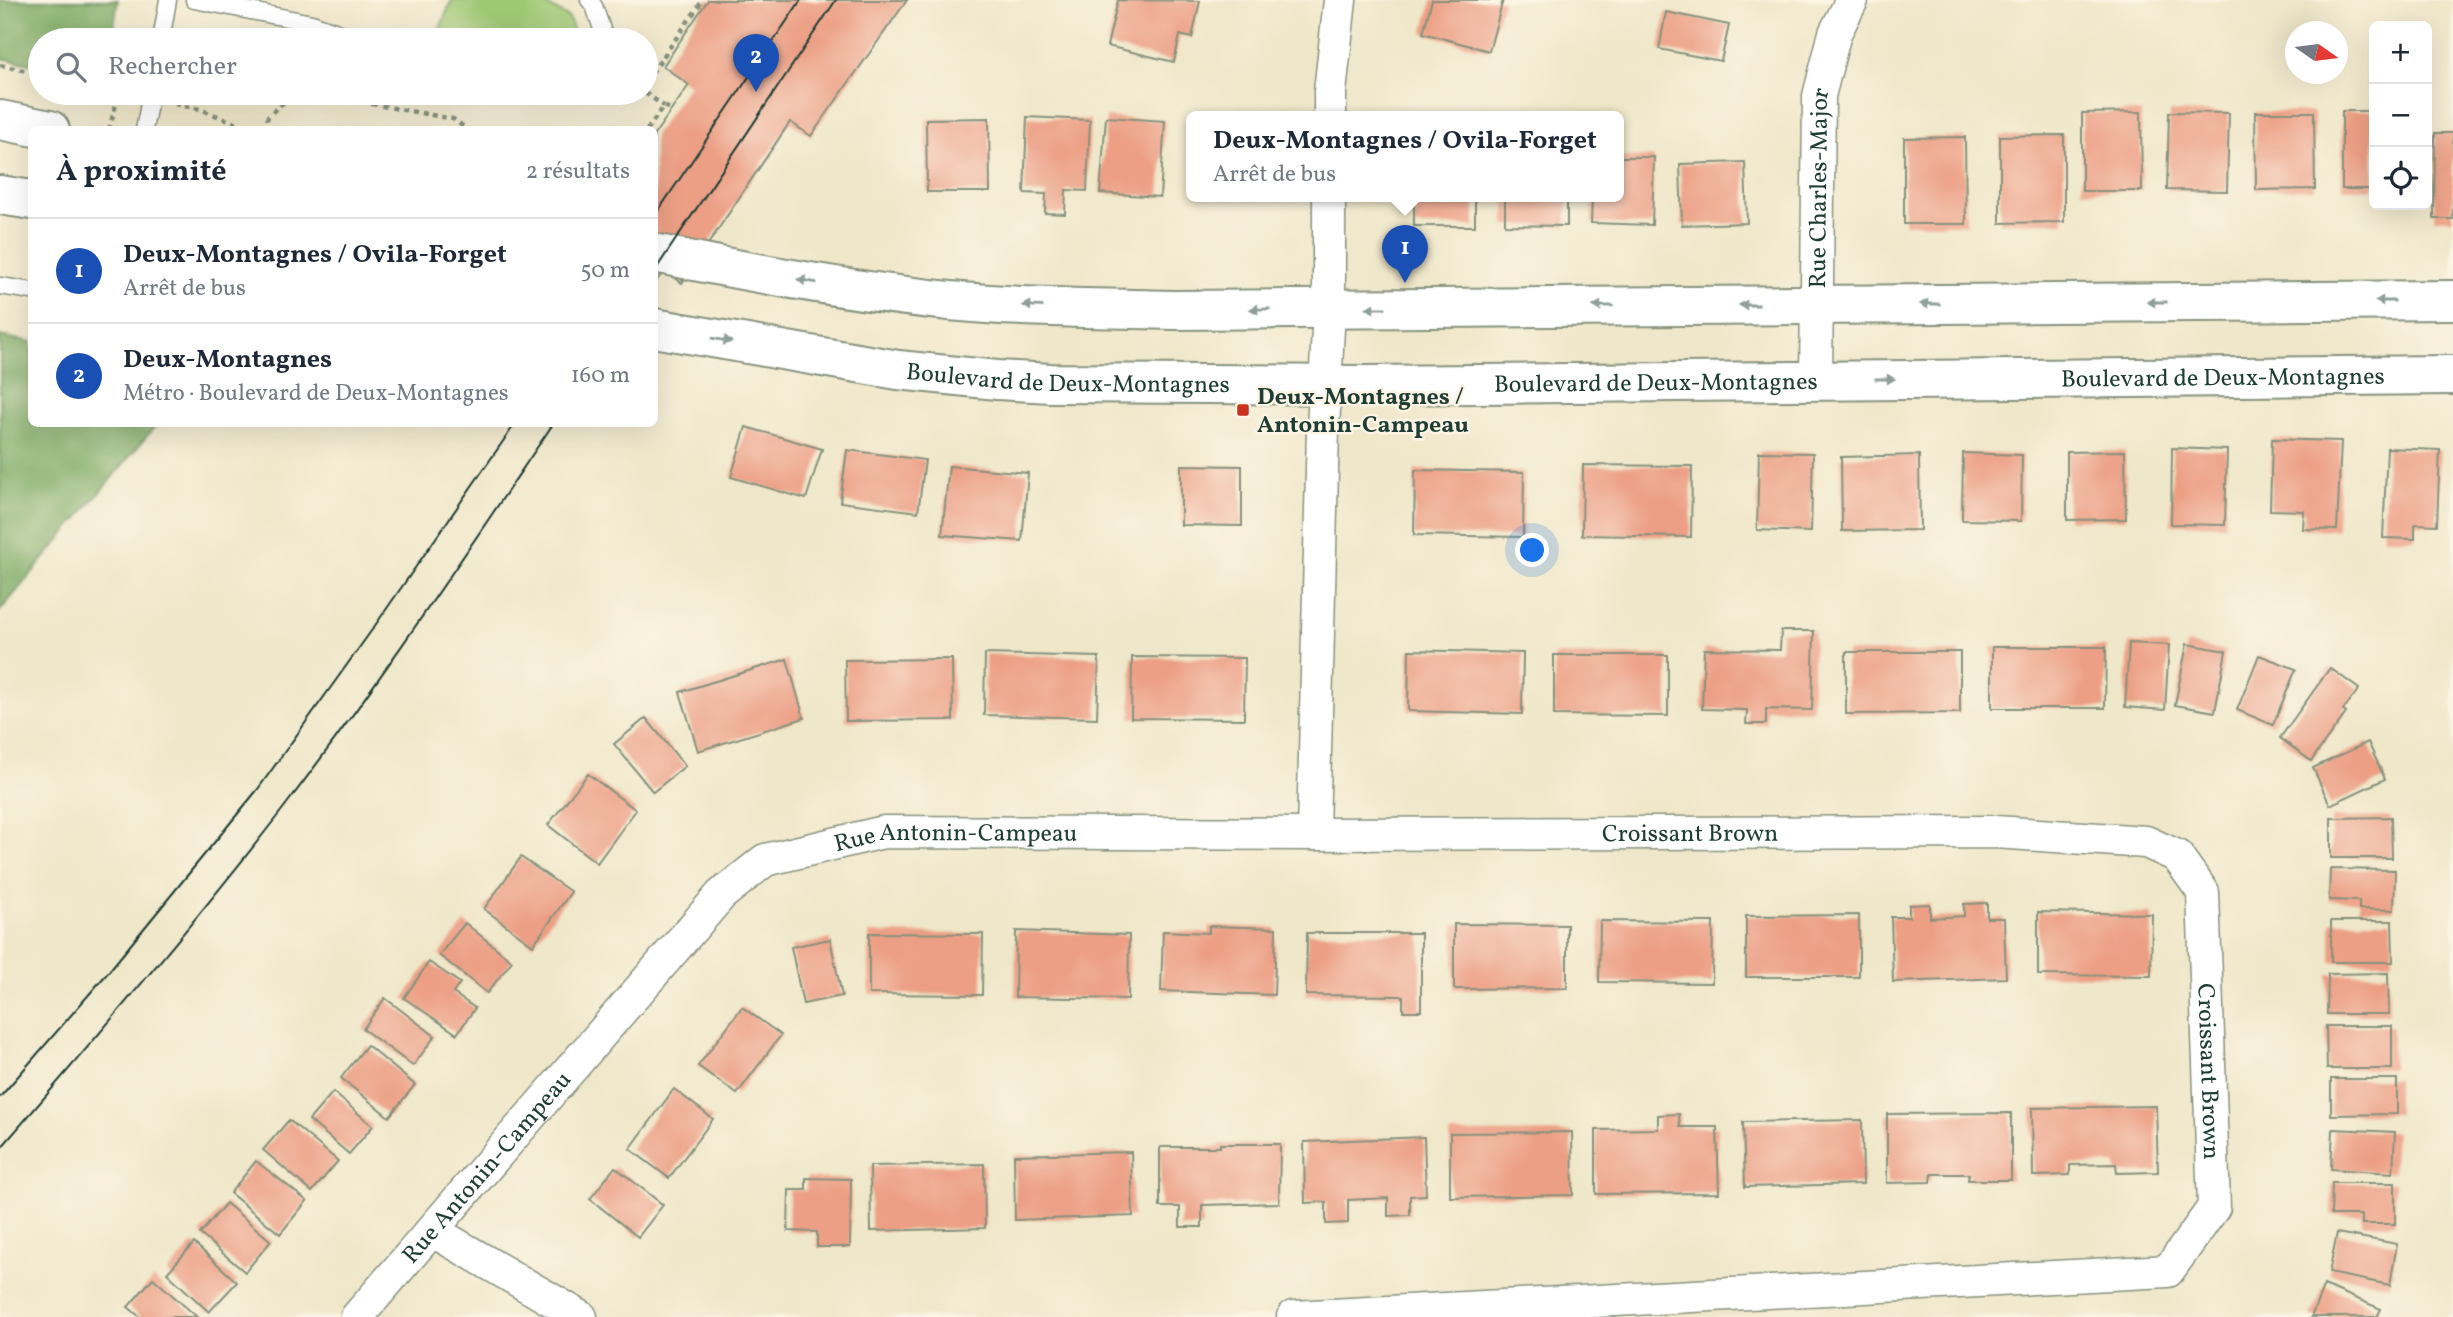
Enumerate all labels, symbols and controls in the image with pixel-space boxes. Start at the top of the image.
north arrow [2285,21,2348,84]
map controls [2369,21,2432,210]
button: + [2369,21,2432,84]
search box [28,28,658,105]
pin: 2 [733,34,779,92]
icon: search [52,48,90,86]
text: Rechercher [108,49,237,85]
street label: Rue Charles-Major [1802,84,1839,288]
button: − [2369,84,2432,147]
popup [1186,111,1624,202]
text: Deux-Montagnes / Ovila-Forget [1213,123,1597,159]
button: locate [2369,147,2432,210]
text: À proximité [56,151,227,193]
text: 2 résultats [526,156,630,188]
text: Arrêt de bus [1213,159,1336,191]
pin: 1 [1382,225,1428,283]
text: Deux-Montagnes / Ovila-Forget [123,237,507,273]
text: 1 [74,255,84,287]
text: 50 m [581,255,630,287]
text: Arrêt de bus [123,273,246,305]
one-way arrow [796,276,818,287]
one-way arrow [2374,295,2396,307]
one-way arrow [2146,296,2168,308]
one-way arrow [1919,298,1941,310]
one-way arrow [1738,299,1760,311]
one-way arrow [1022,300,1044,311]
one-way arrow [1592,301,1614,312]
one-way arrow [1365,302,1387,314]
one-way arrow [1249,303,1271,315]
one-way arrow [711,335,733,346]
text: Deux-Montagnes [123,342,332,378]
street label: Boulevard de Deux-Montagnes [905,356,1230,403]
text: 2 [73,360,85,392]
text: 160 m [571,360,630,392]
street label: Boulevard de Deux-Montagnes [2061,361,2385,398]
street label: Boulevard de Deux-Montagnes [1494,366,1818,403]
one-way arrow [1874,374,1896,385]
text: Métro · Boulevard de Deux-Montagnes [123,378,509,410]
place label: Deux-Montagnes / Antonin-Campeau [1257,381,1469,443]
marker: Deux-Montagnes / Antonin-Campeau [1235,402,1251,418]
your location [1515,533,1549,567]
street label: Rue Antonin-Campeau [831,817,1077,862]
street label: Croissant Brown [1602,818,1778,852]
street label: Croissant Brown [2187,983,2227,1160]
street label: Rue Antonin-Campeau [395,1065,581,1272]

